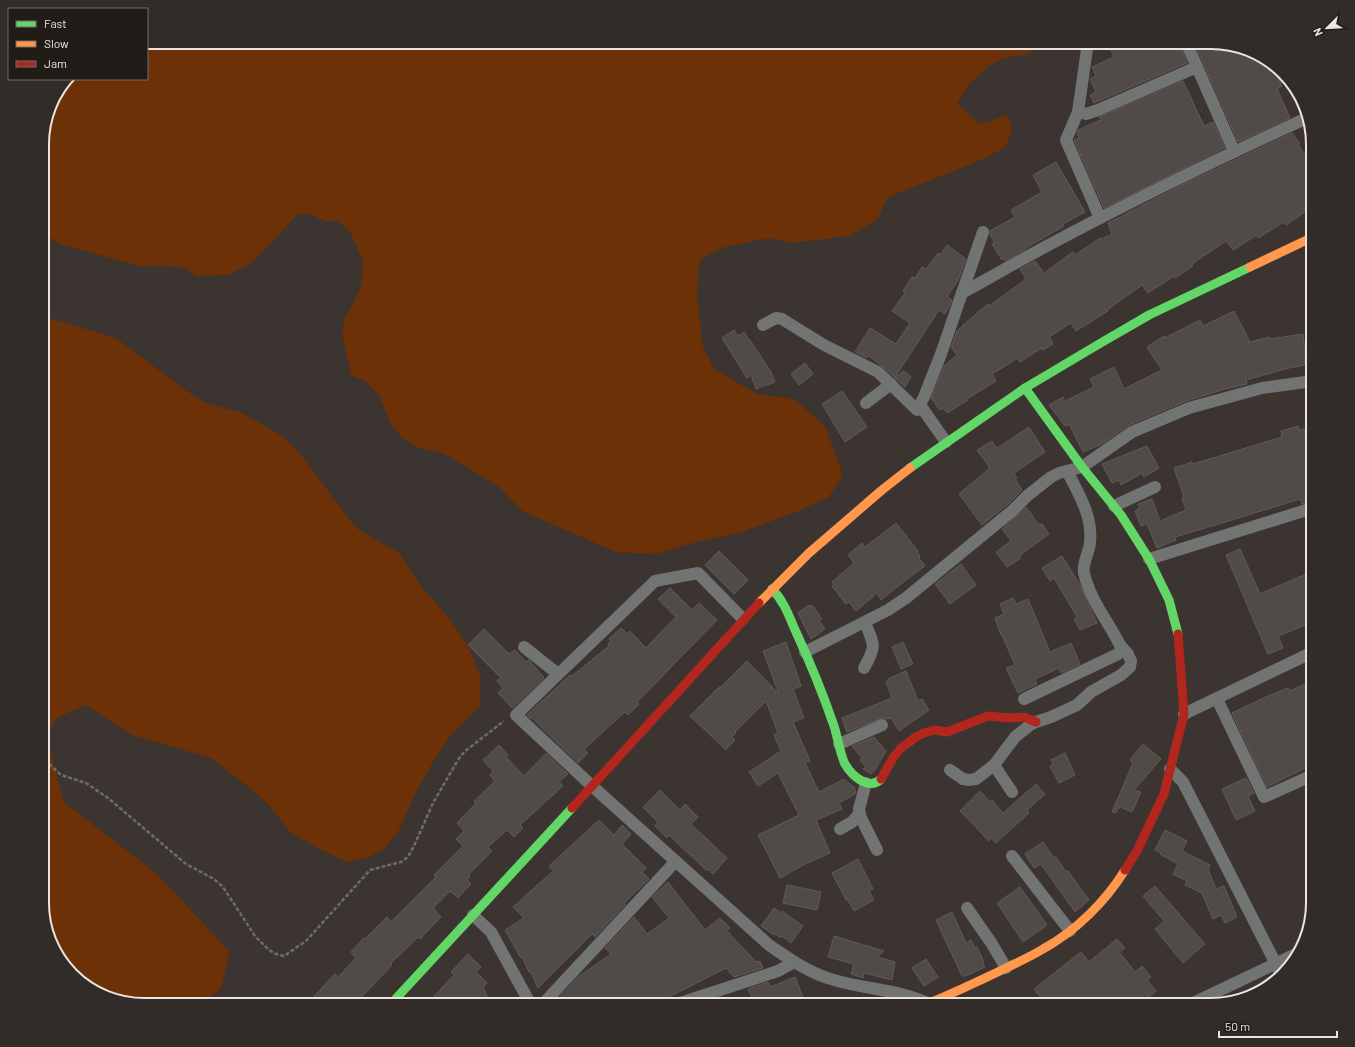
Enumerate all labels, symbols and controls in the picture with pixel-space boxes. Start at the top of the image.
legend [8,8,148,80]
north arrow [1307,8,1347,48]
text: Fast [44,16,67,30]
text: N [1310,26,1325,38]
text: Slow [44,36,69,50]
text: Jam [44,56,67,70]
scale bar [1219,1013,1337,1039]
text: 50 m [1225,1019,1250,1033]

